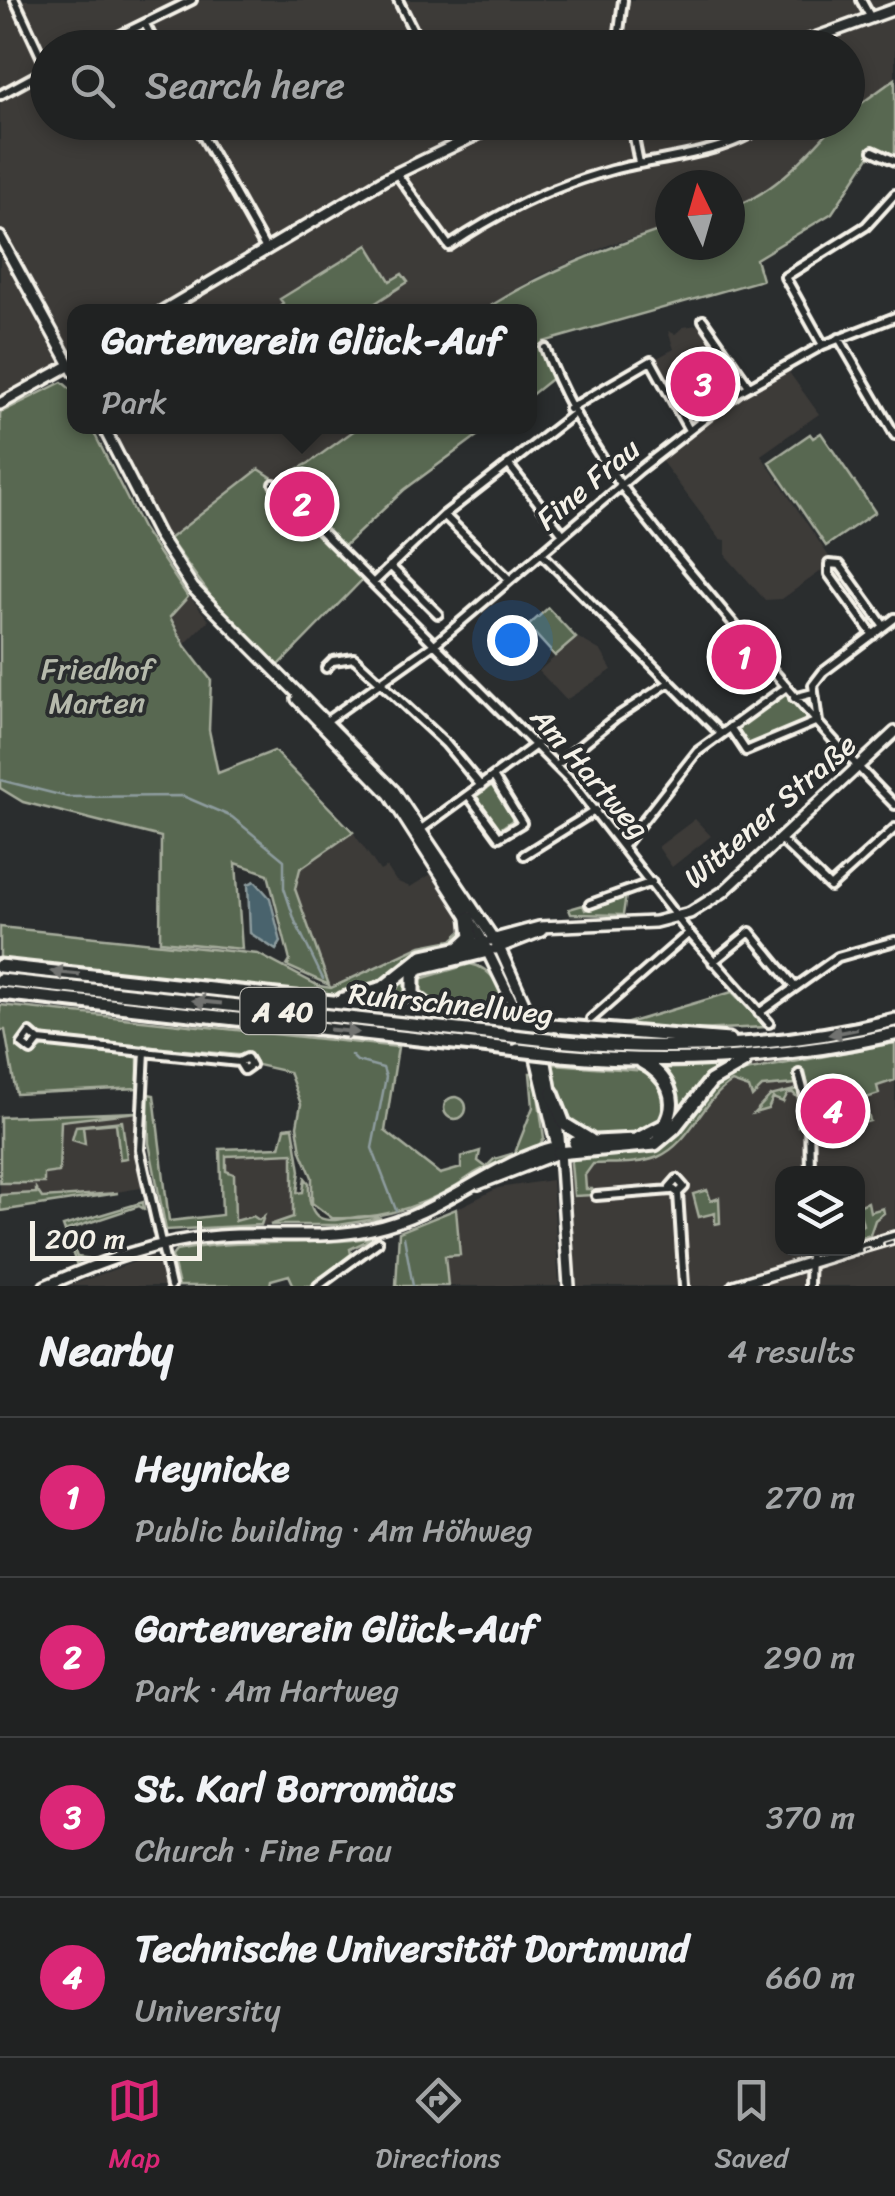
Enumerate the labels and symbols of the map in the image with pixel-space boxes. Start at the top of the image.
north arrow [655,170,745,260]
pin: 3 [670,346,736,422]
street label: Fine Frau [523,424,653,544]
pin: 2 [270,466,334,542]
your location [487,615,538,666]
pin: 1 [712,620,776,694]
park label: Friedhof Marten [41,642,157,730]
street label: Am Hartweg [516,693,664,852]
street label: Wittener Straße [670,720,870,902]
one-way arrow [49,965,81,981]
street label: Ruhrschnellweg [346,966,556,1042]
road number: A 40 [240,988,326,1034]
one-way arrow [191,994,222,1010]
one-way arrow [329,1023,360,1039]
one-way arrow [827,1024,858,1040]
pin: 4 [800,1074,866,1148]
scale bar [30,1216,202,1260]

